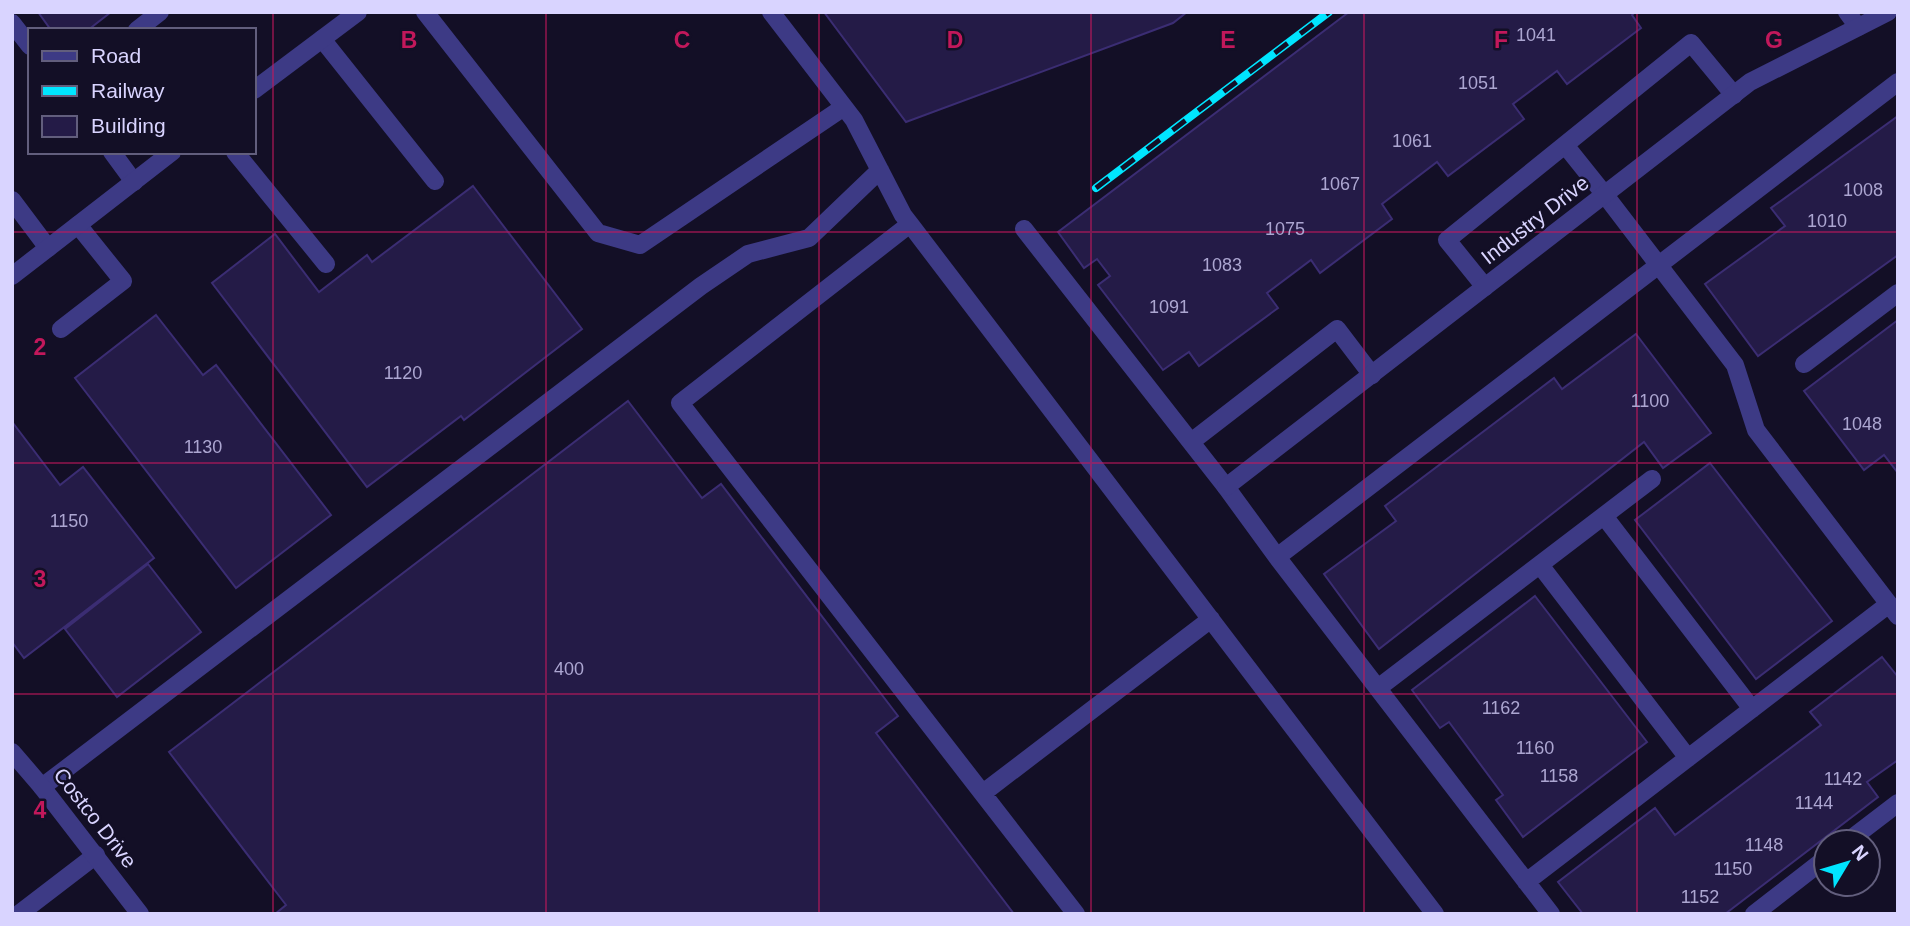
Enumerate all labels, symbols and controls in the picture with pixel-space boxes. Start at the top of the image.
house number: 1041 [1516,25,1556,45]
text: B [401,27,417,53]
text: C [674,27,690,53]
text: D [947,27,963,53]
text: E [1220,27,1236,53]
text: F [1494,27,1508,53]
text: G [1765,27,1783,53]
legend [28,28,256,154]
text: Road [91,44,141,67]
house number: 1051 [1458,73,1498,93]
text: Railway [91,79,165,102]
text: Building [91,114,166,137]
house number: 1061 [1392,131,1432,151]
street label: Industry Drive [1477,171,1593,269]
house number: 1067 [1320,174,1360,194]
house number: 1008 [1843,180,1883,200]
house number: 1010 [1807,211,1847,231]
house number: 1075 [1265,219,1305,239]
house number: 1083 [1202,255,1242,275]
house number: 1091 [1149,297,1189,317]
text: 2 [34,334,46,360]
house number: 1120 [384,363,422,383]
house number: 1100 [1631,391,1669,411]
house number: 1048 [1842,414,1882,434]
house number: 1130 [184,437,222,457]
house number: 1150 [50,511,88,531]
text: 3 [34,566,46,592]
house number: 400 [554,659,584,679]
house number: 1162 [1482,698,1520,718]
house number: 1160 [1516,738,1554,758]
street label: Costco Drive [49,763,141,872]
house number: 1158 [1540,766,1578,786]
house number: 1142 [1824,769,1862,789]
house number: 1144 [1795,793,1833,813]
text: 4 [34,797,47,823]
north arrow [1812,828,1882,898]
house number: 1148 [1745,835,1783,855]
text: N [1848,841,1873,865]
house number: 1150 [1714,859,1752,879]
house number: 1152 [1681,887,1719,907]

